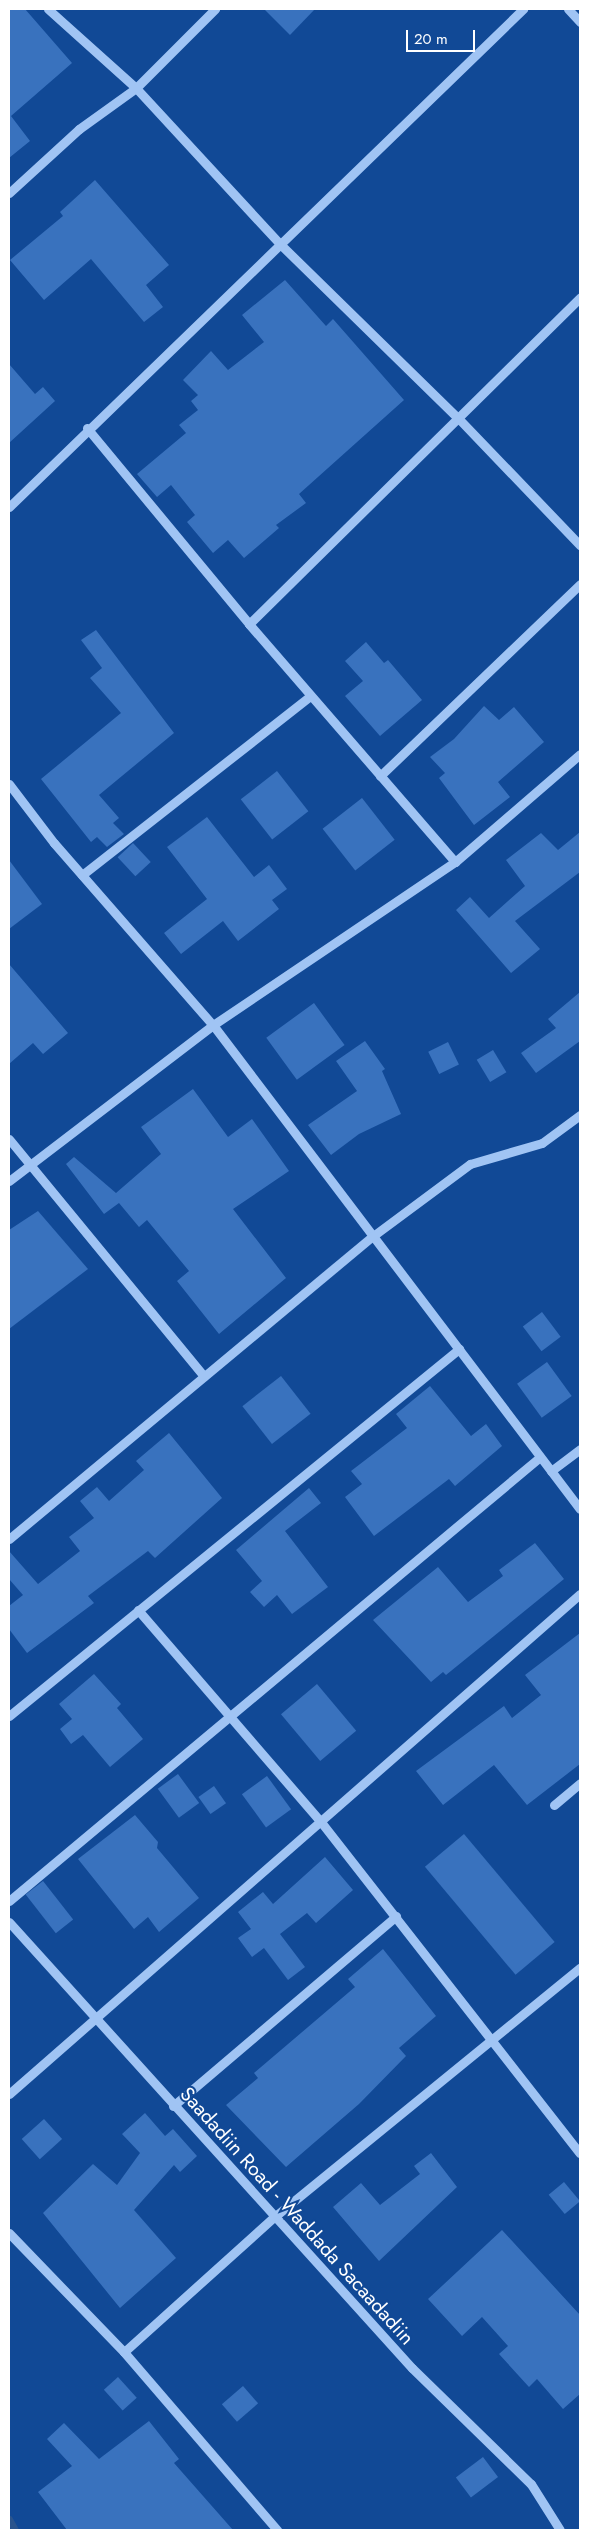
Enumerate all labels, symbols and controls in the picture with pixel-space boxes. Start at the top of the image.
scale bar [409,20,478,52]
text: 20 m [414,28,448,50]
street label: Saadadiin Road - Waddada Sacaadadiin [175,2082,419,2350]

